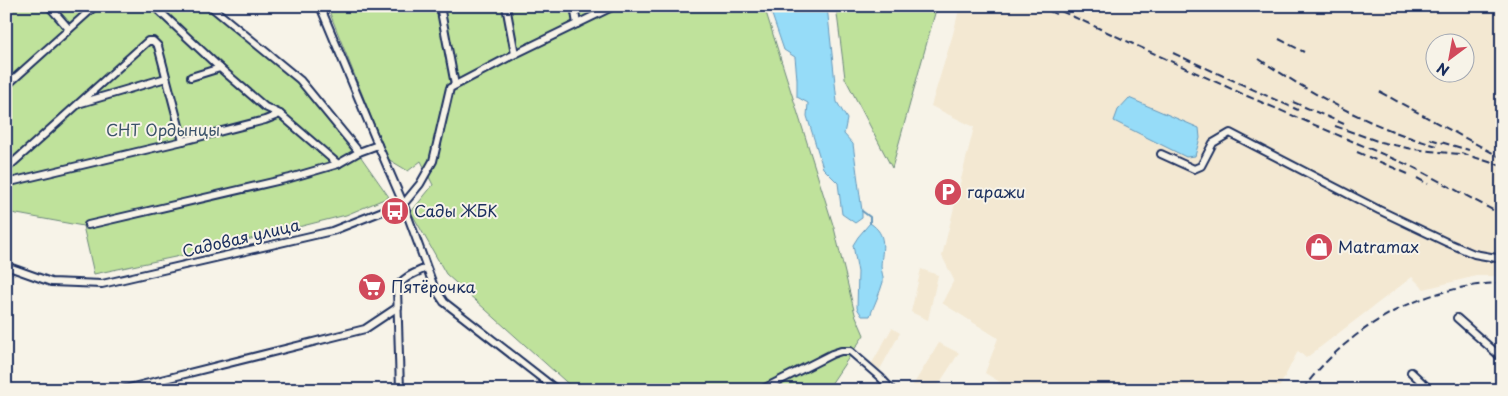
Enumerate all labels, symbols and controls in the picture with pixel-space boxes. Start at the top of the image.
north arrow [1426,32,1476,82]
text: N [1433,58,1453,81]
park label: СНТ Ордынцы [106,117,220,141]
parking icon: гаражи [933,177,963,207]
place label: гаражи [967,179,1025,203]
bus stop icon: Сады ЖБК [380,196,410,226]
place label: Сады ЖБК [414,198,497,222]
street label: Садовая улица [179,212,302,262]
shop icon: Matramax [1304,232,1334,262]
place label: Matramax [1338,234,1419,258]
supermarket icon: Пятёрочка [357,272,387,302]
place label: Пятёрочка [391,274,476,298]

